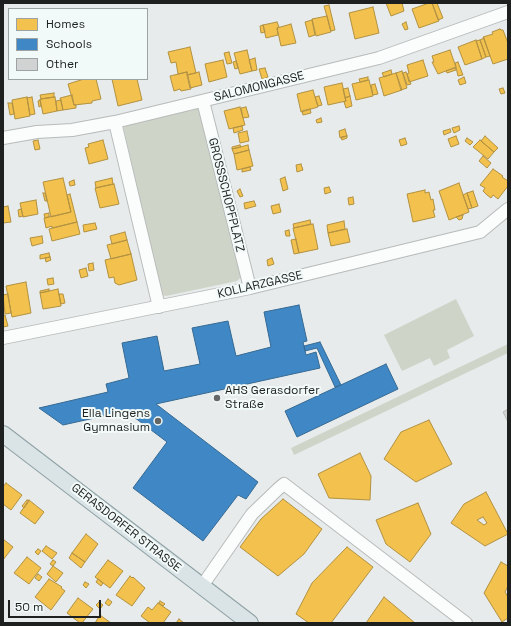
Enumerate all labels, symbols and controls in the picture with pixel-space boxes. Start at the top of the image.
legend [8,8,148,80]
text: Homes [46,16,85,32]
text: Schools [46,36,92,52]
text: Other [46,56,79,72]
street label: SALOMONGASSE [212,69,306,105]
street label: GROSSSCHOPFPLATZ [205,136,247,254]
street label: KOLLARZGASSE [216,268,304,302]
place label: AHS Gerasdorfer Straße [225,384,320,412]
marker: AHS Gerasdorfer Straße [212,393,222,403]
place label: Ella Lingens Gymnasium [82,407,150,435]
marker: Ella Lingens Gymnasium [153,416,163,426]
street label: GERASDORFER STRASSE [68,481,184,575]
scale bar [10,592,103,618]
text: 50 m [15,599,43,615]

